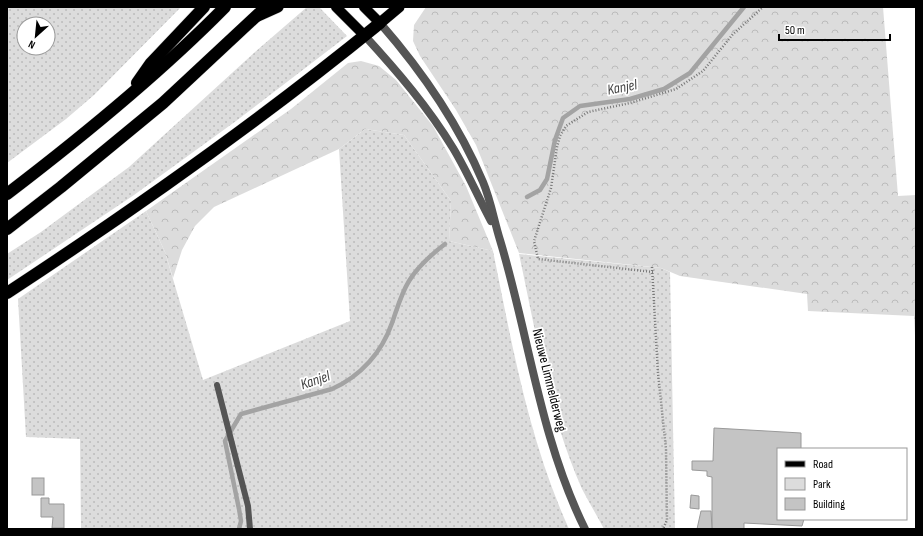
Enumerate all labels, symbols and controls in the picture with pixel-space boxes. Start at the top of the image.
north arrow [16,16,56,56]
scale bar [779,16,890,42]
text: 50 m [785,23,805,38]
text: N [26,37,37,52]
water label: Kanjel [606,75,640,100]
street label: Nieuwe Limmelderweg [528,327,571,434]
water label: Kanjel [298,366,334,394]
legend [777,448,907,520]
text: Road [813,457,833,472]
text: Park [813,477,831,492]
text: Building [813,497,845,512]

